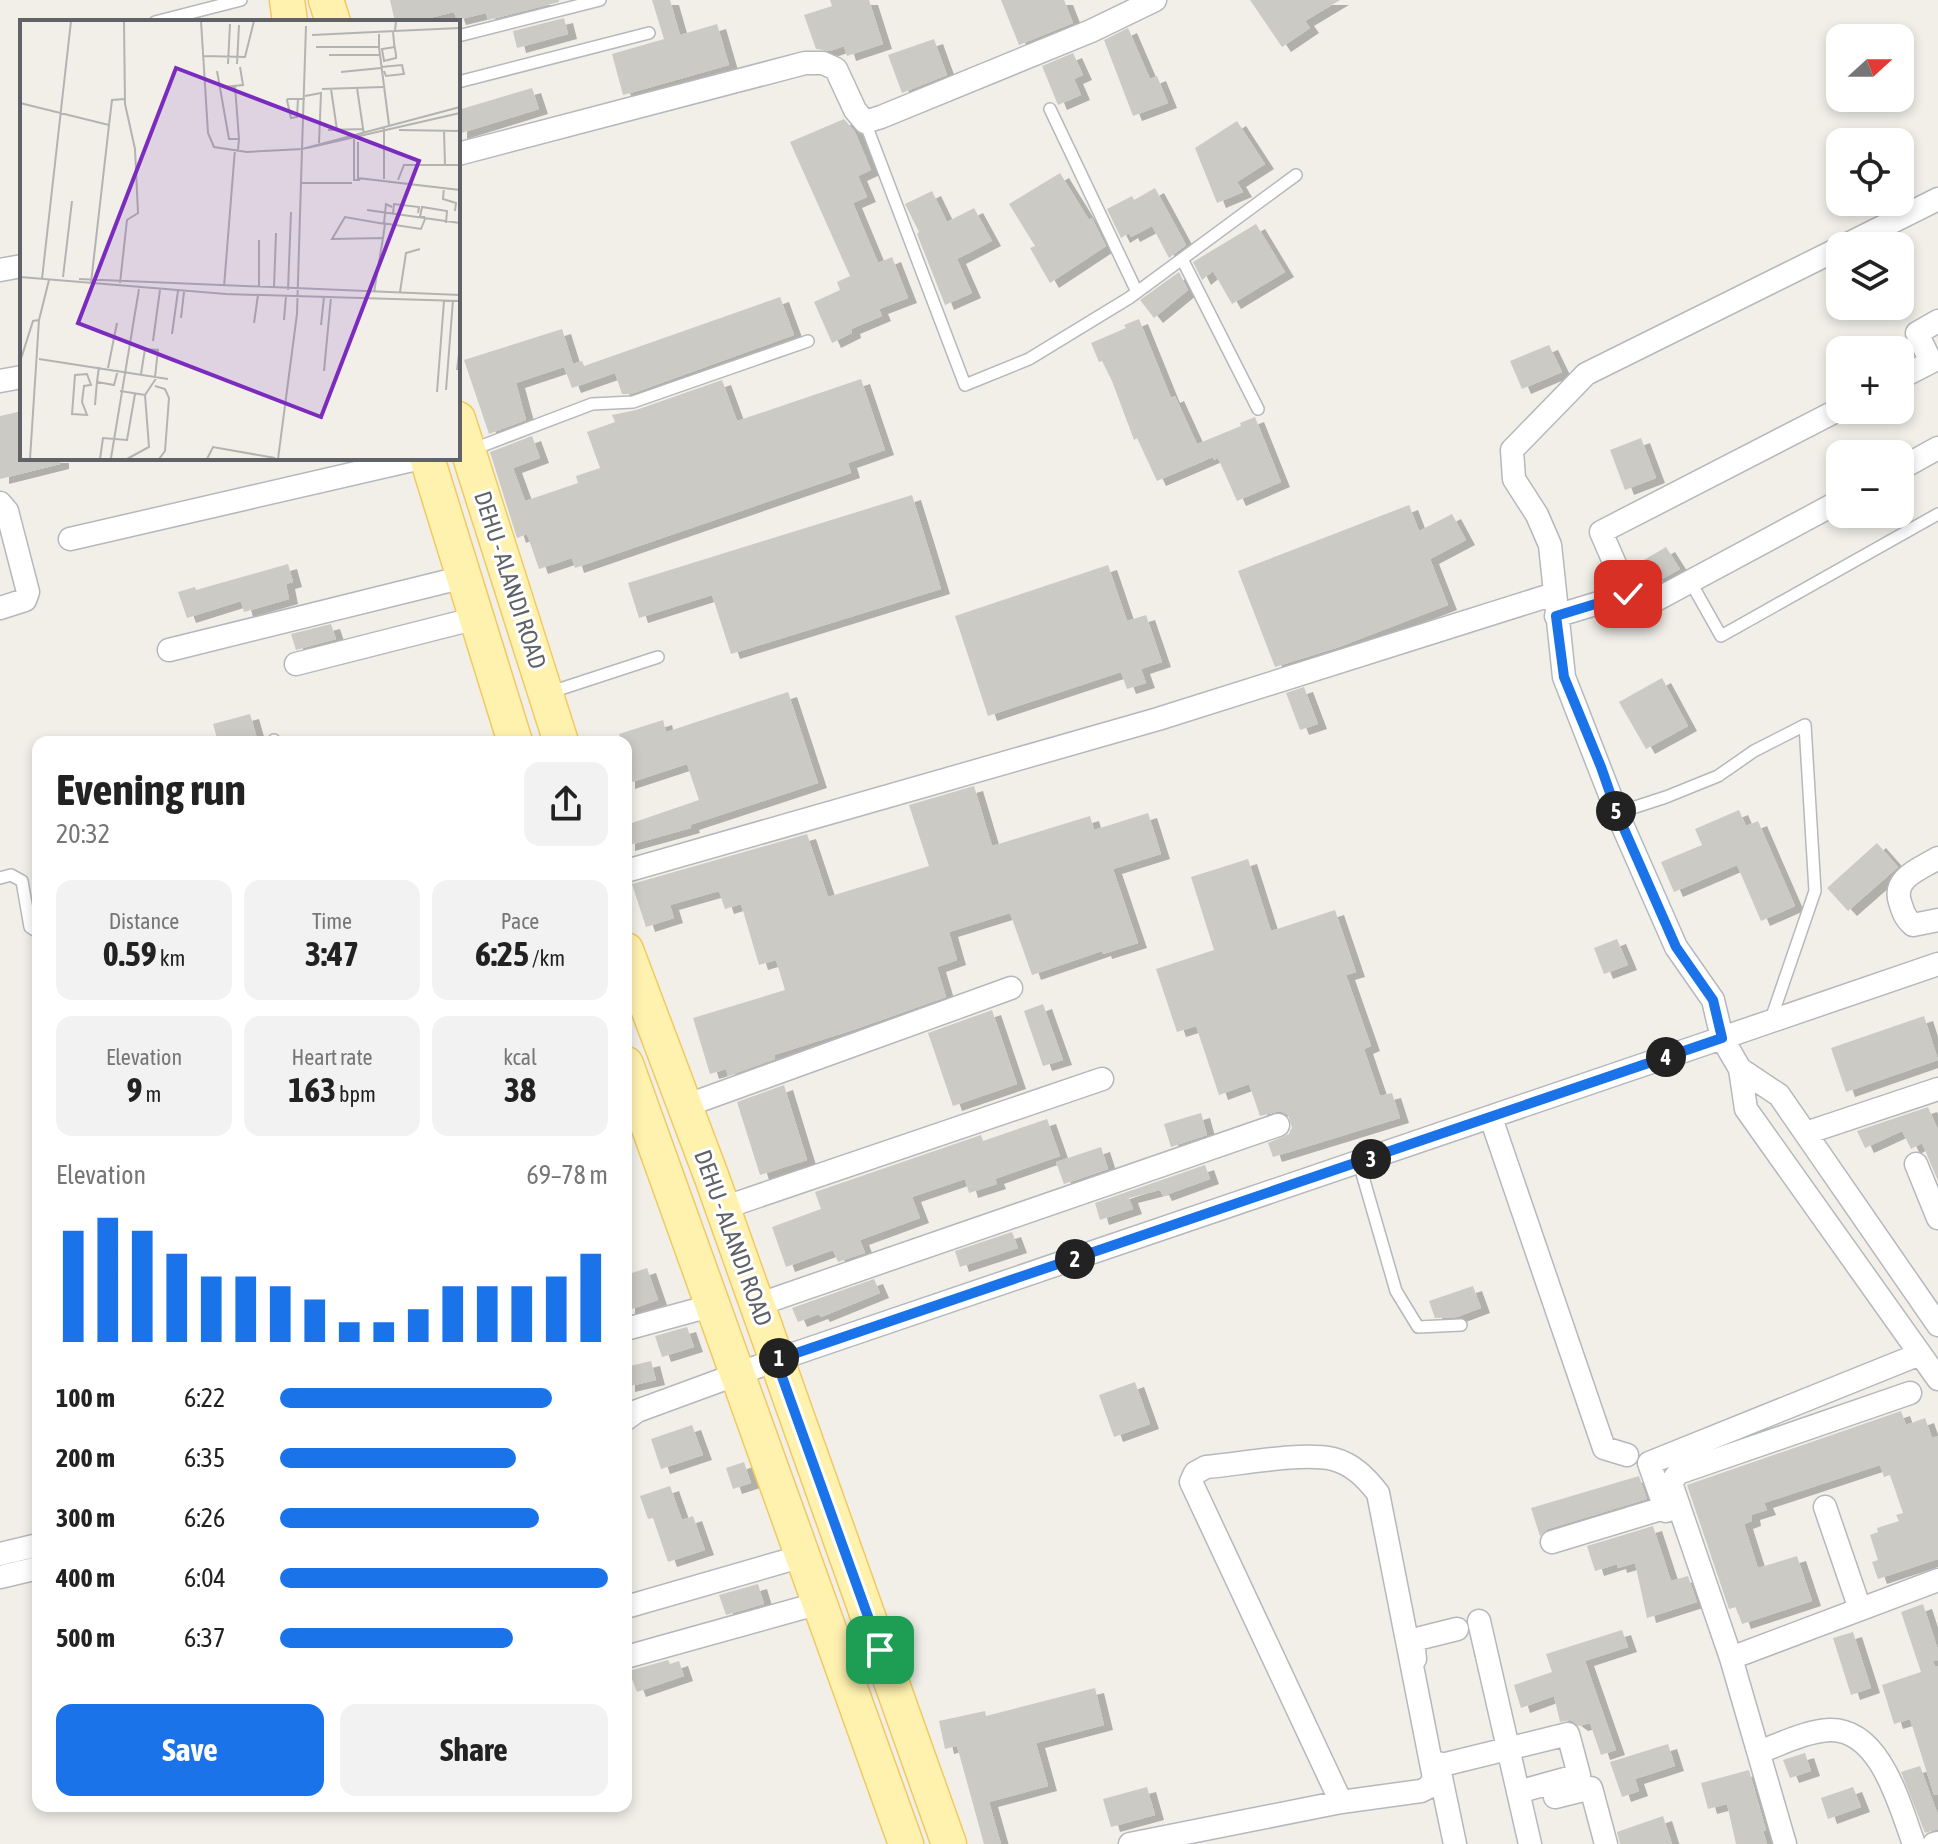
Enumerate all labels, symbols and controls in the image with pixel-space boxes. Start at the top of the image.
inset map [20,20,460,460]
north arrow [1826,24,1914,112]
map controls [1826,24,1914,528]
button: locate [1826,128,1914,216]
button: layers [1826,232,1914,320]
button: + [1826,336,1914,424]
button: − [1826,440,1914,528]
street label: DEHU - ALANDI ROAD [469,488,552,672]
pin [1594,560,1662,628]
icon: check [1606,572,1650,616]
button: share [524,762,608,846]
text: Evening run [56,764,246,814]
pin: 5 [1596,791,1636,831]
text: 5 [1611,798,1621,824]
text: 20:32 [56,819,110,849]
text: Distance [109,908,179,934]
text: Time [312,908,352,934]
text: Pace [501,908,539,934]
text: 0.59 [103,934,157,973]
text: 3:47 [305,934,359,973]
text: 6:25 [475,934,529,973]
text: km [157,945,185,971]
text: /km [529,945,565,971]
pin: 4 [1646,1037,1686,1077]
text: Elevation [106,1044,182,1070]
text: Heart rate [291,1044,373,1070]
text: kcal [503,1044,537,1070]
text: 4 [1661,1044,1671,1070]
text: 9 [127,1070,143,1109]
text: 163 [288,1070,336,1109]
text: 38 [504,1070,536,1109]
text: m [143,1081,161,1107]
text: bpm [336,1081,376,1107]
pin: 3 [1351,1139,1391,1179]
street label: DEHU - ALANDI ROAD [689,1146,778,1329]
text: 3 [1366,1146,1376,1172]
text: Elevation [56,1160,146,1190]
text: 69–78 m [526,1160,608,1190]
pin: 2 [1055,1239,1095,1279]
text: 2 [1070,1246,1080,1272]
pin: 1 [759,1338,799,1378]
text: 1 [774,1345,784,1371]
text: 100 m [56,1383,115,1413]
text: 6:22 [184,1383,225,1413]
text: 200 m [56,1443,115,1473]
text: 6:35 [184,1443,225,1473]
text: 300 m [56,1503,115,1533]
text: 6:26 [184,1503,225,1533]
text: 400 m [56,1563,115,1593]
text: 6:04 [184,1563,226,1593]
pin [846,1616,914,1684]
text: 500 m [56,1623,115,1653]
text: 6:37 [184,1623,225,1653]
icon: arrive [858,1628,902,1672]
button: Save [56,1704,324,1796]
button: Share [340,1704,608,1796]

